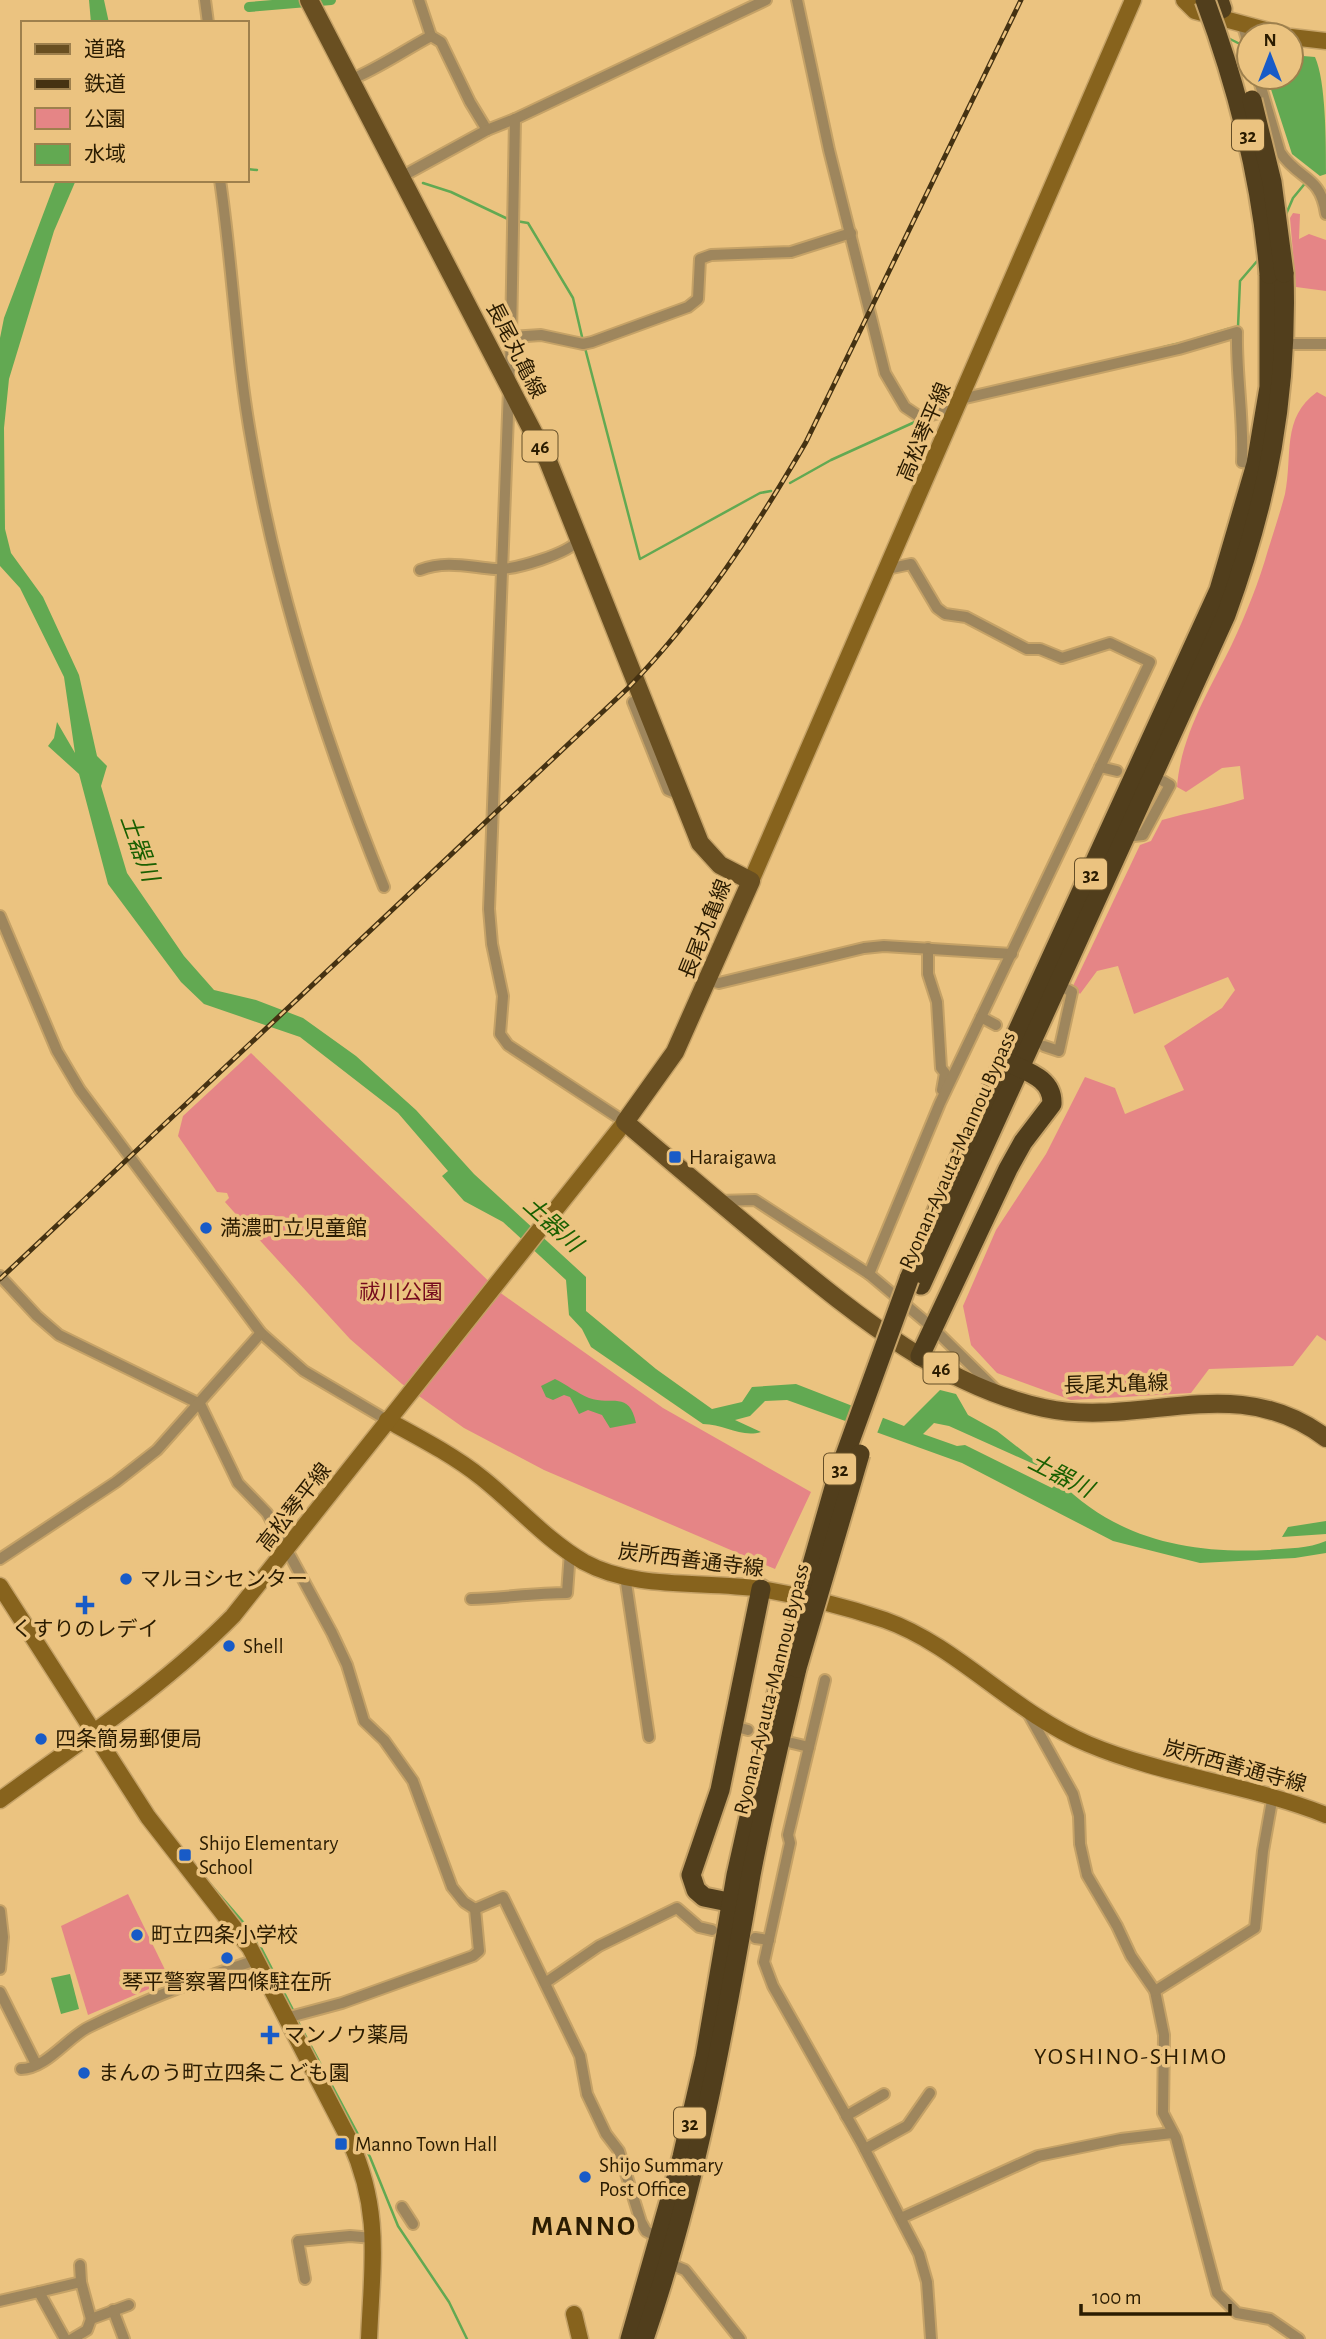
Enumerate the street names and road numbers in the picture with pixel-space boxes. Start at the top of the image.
road number: 32 [1232,119,1264,150]
street label: 長尾丸亀線 [482,298,550,402]
street label: 高松琴平線 [893,379,955,485]
road number: 46 [522,430,558,462]
road number: 32 [1075,859,1107,890]
street label: 長尾丸亀線 [675,876,735,982]
street label: Ryonan-Ayauta-Mannou Bypass [895,1028,1019,1272]
road number: 46 [923,1352,958,1384]
street label: 長尾丸亀線 [1063,1371,1169,1397]
road number: 32 [824,1454,856,1484]
street label: 高松琴平線 [253,1459,335,1555]
street label: 炭所西善通寺線 [617,1540,765,1580]
street label: Ryonan-Ayauta-Mannou Bypass [730,1562,813,1817]
street label: 炭所西善通寺線 [1161,1736,1309,1796]
road number: 32 [674,2108,706,2138]

